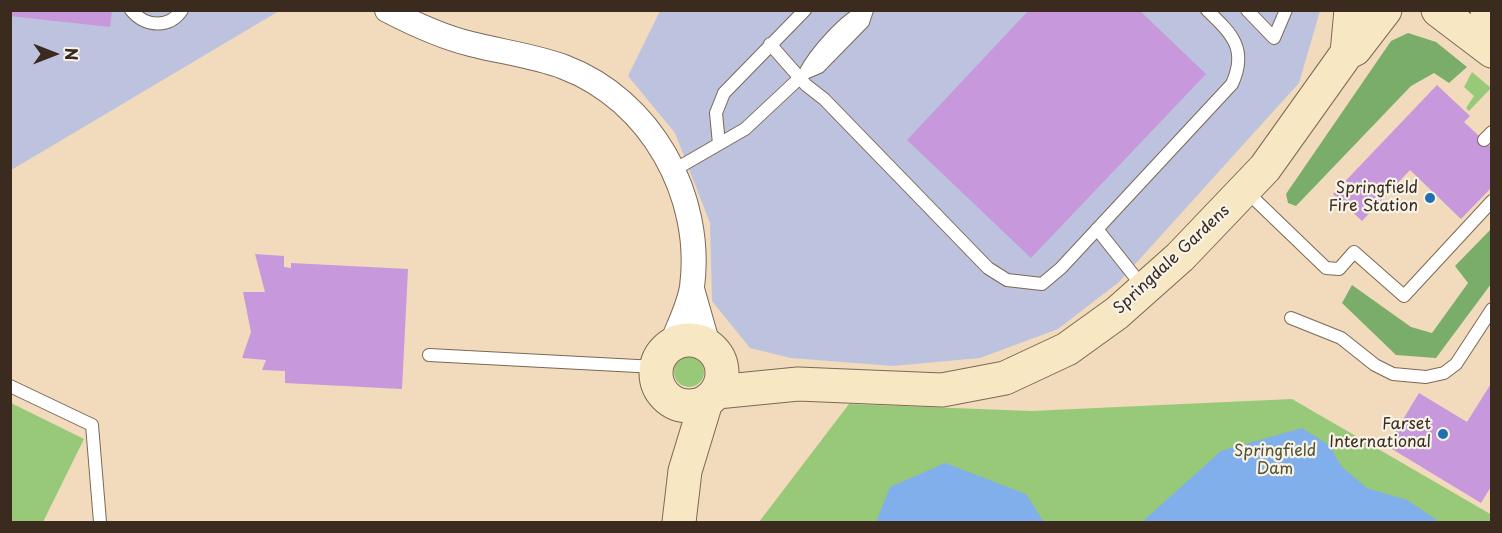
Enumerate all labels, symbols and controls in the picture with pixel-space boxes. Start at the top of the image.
north arrow [24,24,84,84]
text: N [60,48,84,60]
place label: Springfield Fire Station [1329,179,1418,217]
marker: Springfield Fire Station [1423,191,1437,205]
street label: Springdale Gardens [1110,201,1234,319]
place label: Farset International [1329,415,1431,453]
marker: Farset International [1436,427,1450,441]
park label: Springfield Dam [1234,442,1316,480]

